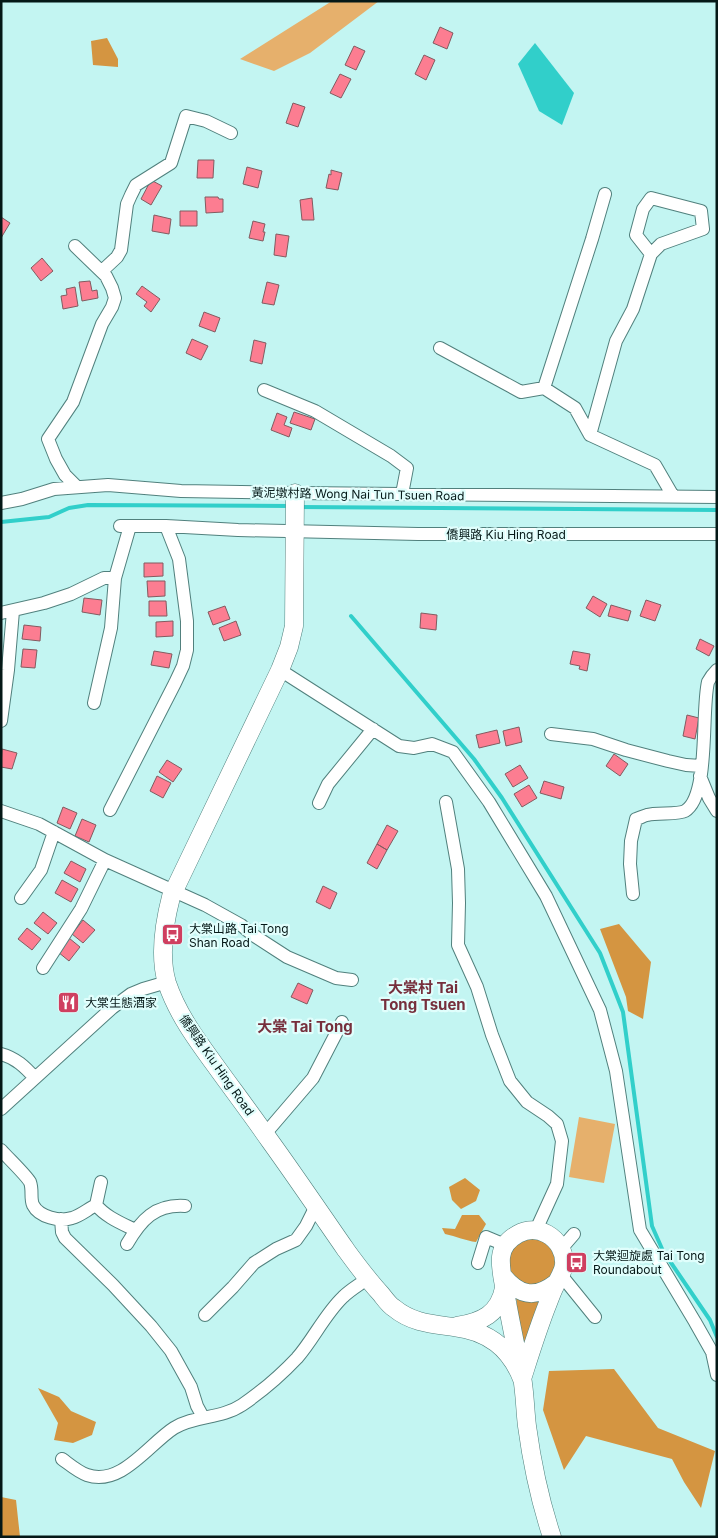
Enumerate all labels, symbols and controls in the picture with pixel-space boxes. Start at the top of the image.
street label: 黃泥墩村路 Wong Nai Tun Tsuen Road [251,485,465,503]
street label: 僑興路 Kiu Hing Road [446,527,566,542]
place label: 大棠山路 Tai Tong Shan Road [189,921,289,950]
bus stop icon: 大棠山路 Tai Tong Shan Road [161,923,185,947]
district label: 大棠村 Tai Tong Tsuen [380,978,466,1014]
restaurant icon: 大棠生態酒家 [57,990,81,1014]
place label: 大棠生態酒家 [85,995,157,1010]
street label: 僑興路 Kiu Hing Road [177,1012,257,1118]
district label: 大棠 Tai Tong [257,1017,353,1036]
place label: 大棠迴旋處 Tai Tong Roundabout [593,1248,705,1277]
bus stop icon: 大棠迴旋處 Tai Tong Roundabout [565,1250,589,1274]

